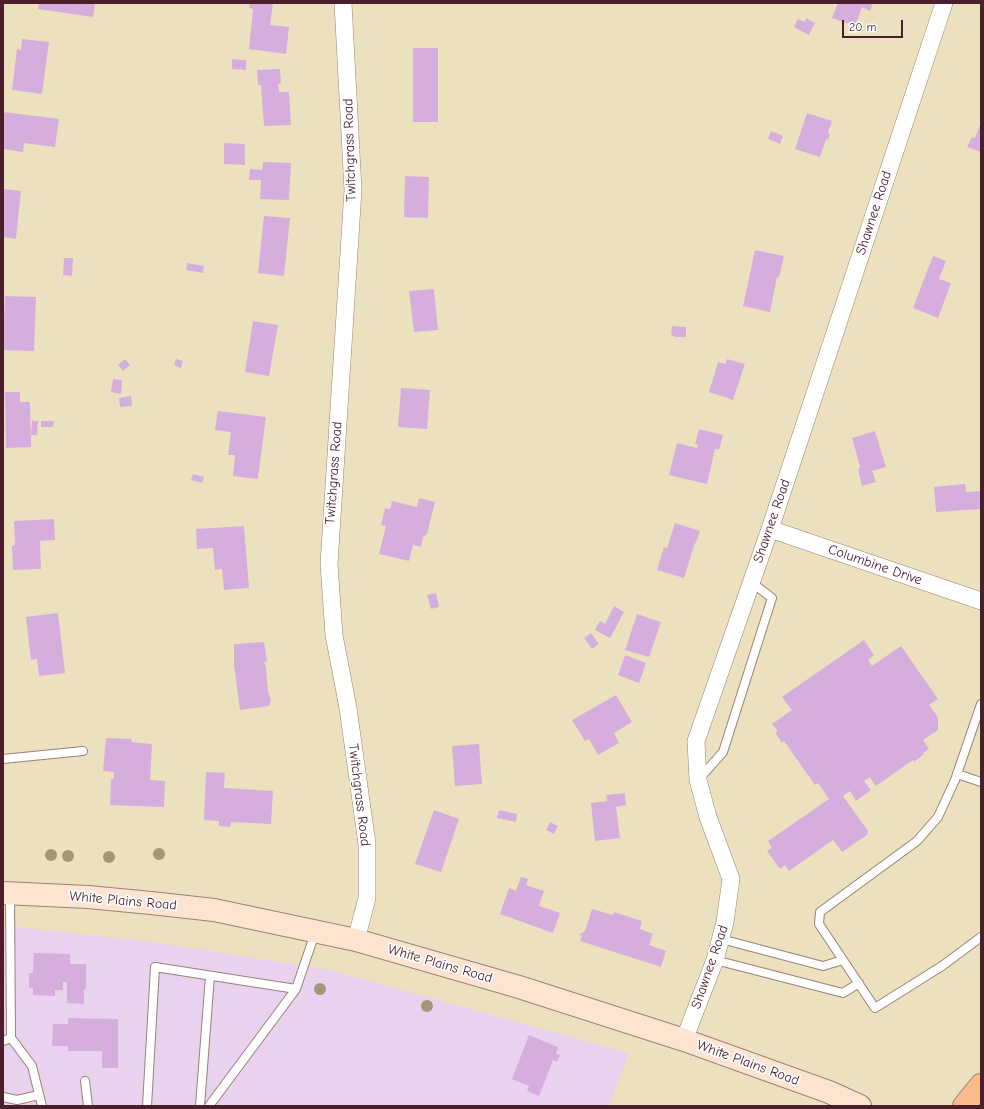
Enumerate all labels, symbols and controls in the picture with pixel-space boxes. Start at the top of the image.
scale bar [844,12,905,38]
text: 20 m [849,20,877,34]
street label: Twitchgrass Road [340,98,360,202]
street label: Shawnee Road [852,169,896,257]
street label: Twitchgrass Road [322,421,346,525]
street label: Shawnee Road [750,477,794,565]
street label: Columbine Drive [826,541,924,589]
street label: Twitchgrass Road [344,743,374,847]
street label: White Plains Road [69,888,177,914]
street label: Shawnee Road [688,923,732,1011]
street label: White Plains Road [386,941,494,987]
street label: White Plains Road [694,1037,802,1089]

